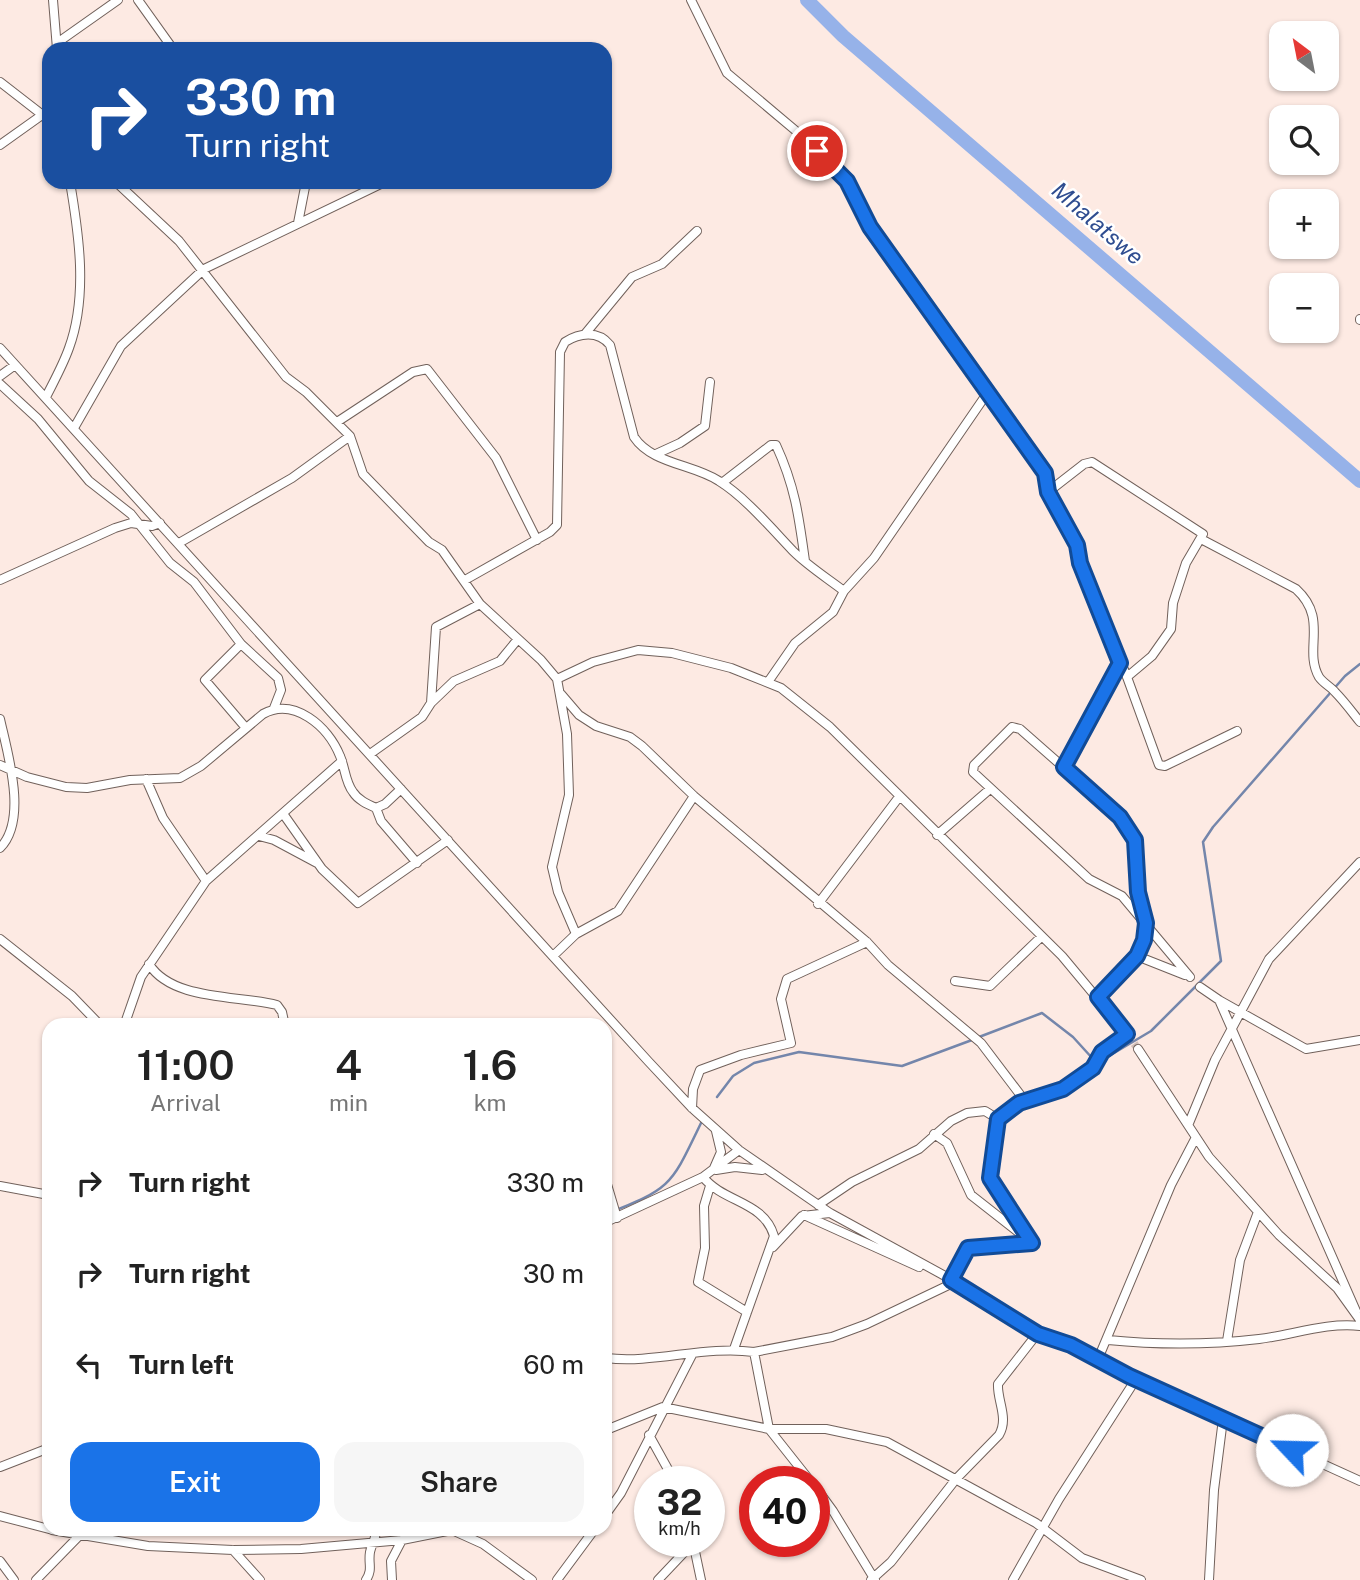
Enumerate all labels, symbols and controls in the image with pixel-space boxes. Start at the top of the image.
north arrow [1269,21,1339,91]
map controls [1269,21,1339,343]
text: 330 m [185,68,336,126]
icon: right [70,70,161,161]
button: search [1269,105,1339,175]
pin [787,121,847,181]
text: Turn right [185,127,330,164]
icon: arrive [798,132,836,170]
water label: Mhalatswe [1047,176,1149,270]
button: + [1269,189,1339,259]
button: − [1269,273,1339,343]
text: 11:00 [136,1040,235,1089]
text: 4 [335,1040,362,1089]
text: 1.6 [463,1040,518,1089]
text: Arrival [150,1089,221,1116]
text: min [329,1089,368,1116]
text: km [474,1089,506,1116]
icon: right [70,1164,108,1202]
text: Turn right [129,1167,251,1198]
text: 330 m [507,1167,584,1198]
icon: right [70,1255,108,1293]
text: Turn right [129,1258,251,1289]
text: 30 m [523,1258,584,1289]
icon: left [70,1346,108,1384]
text: Turn left [129,1349,234,1380]
text: 60 m [523,1349,584,1380]
position arrow [1255,1413,1329,1487]
button: Exit [70,1442,320,1522]
button: Share [334,1442,584,1522]
speed limit sign: 40 [739,1466,830,1557]
text: 32 [657,1482,702,1523]
text: km/h [658,1518,701,1539]

